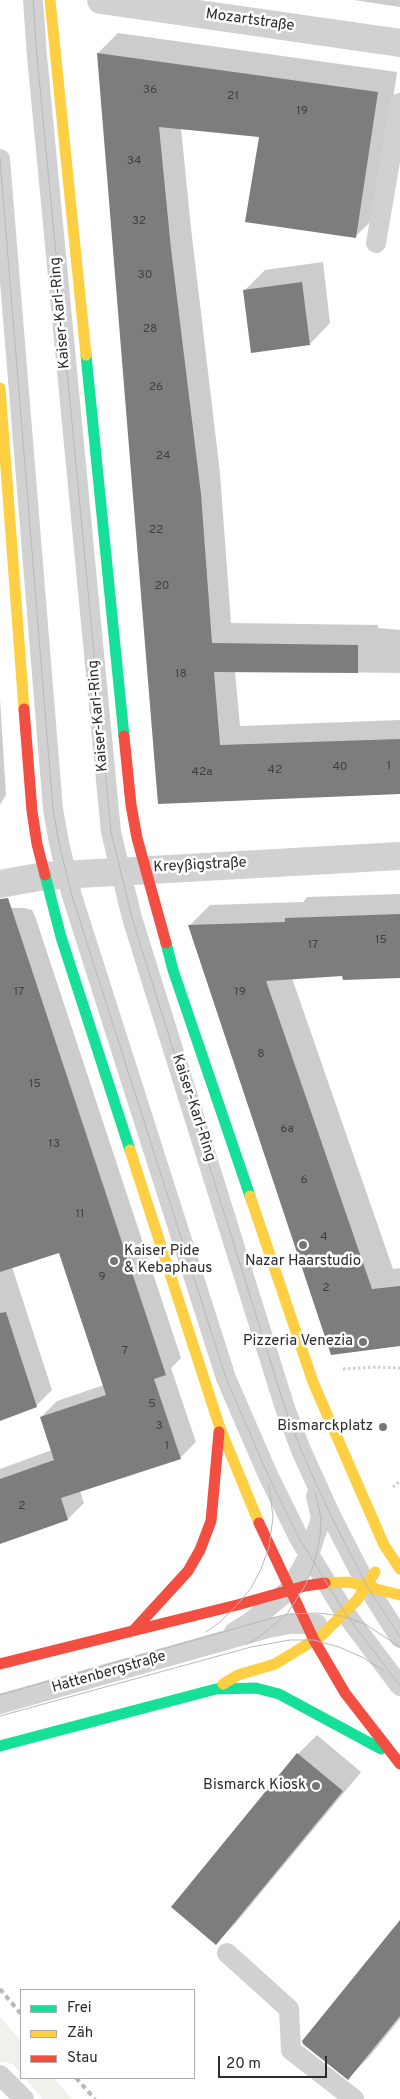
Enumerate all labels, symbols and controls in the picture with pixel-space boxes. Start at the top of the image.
street label: Mozartstraße [205,6,295,36]
house number: 36 [143,84,157,98]
house number: 21 [227,90,239,104]
house number: 19 [296,105,308,119]
house number: 34 [127,155,141,169]
house number: 32 [132,215,146,229]
street label: Kaiser-Karl-Ring [47,256,75,370]
house number: 30 [138,269,152,283]
house number: 28 [143,323,157,337]
house number: 26 [149,381,163,395]
house number: 24 [156,450,170,464]
house number: 22 [149,524,163,538]
house number: 20 [154,580,170,594]
street label: Kaiser-Karl-Ring [85,659,113,773]
house number: 18 [175,668,187,682]
house number: 1 [387,760,391,774]
house number: 40 [332,761,348,775]
house number: 42 [268,764,282,778]
house number: 42a [191,766,213,780]
street label: Kreyßigstraße [153,855,247,877]
house number: 15 [375,934,387,948]
house number: 17 [308,939,318,953]
house number: 17 [14,986,24,1000]
house number: 19 [234,986,246,1000]
house number: 8 [257,1048,265,1062]
street label: Kaiser-Karl-Ring [167,1052,219,1164]
house number: 15 [29,1078,41,1092]
house number: 6a [280,1123,294,1137]
house number: 13 [48,1138,60,1152]
house number: 6 [300,1174,308,1188]
house number: 11 [76,1208,84,1222]
house number: 4 [320,1231,328,1245]
marker: Nazar Haarstudio [297,1239,309,1251]
place label: Kaiser Pide & Kebaphaus [124,1243,212,1278]
place label: Nazar Haarstudio [245,1253,361,1271]
marker: Kaiser Pide & Kebaphaus [108,1255,120,1267]
house number: 9 [98,1271,106,1285]
house number: 2 [322,1282,330,1296]
place label: Pizzeria Venezia [243,1333,353,1351]
marker: Pizzeria Venezia [357,1336,369,1348]
house number: 7 [122,1345,128,1359]
house number: 5 [148,1398,156,1412]
place label: Bismarckplatz [277,1418,373,1436]
house number: 3 [155,1420,163,1434]
marker: Bismarckplatz [377,1421,389,1433]
house number: 1 [165,1440,169,1454]
house number: 2 [18,1500,26,1514]
street label: Hattenbergstraße [50,1648,168,1698]
place label: Bismarck Kiosk [203,1777,306,1795]
marker: Bismarck Kiosk [310,1780,322,1792]
legend [20,1989,195,2079]
text: Frei [67,1999,92,2018]
text: Zäh [67,2024,93,2043]
scale bar [220,2046,329,2078]
text: Stau [67,2049,98,2068]
text: 20 m [226,2055,261,2074]

